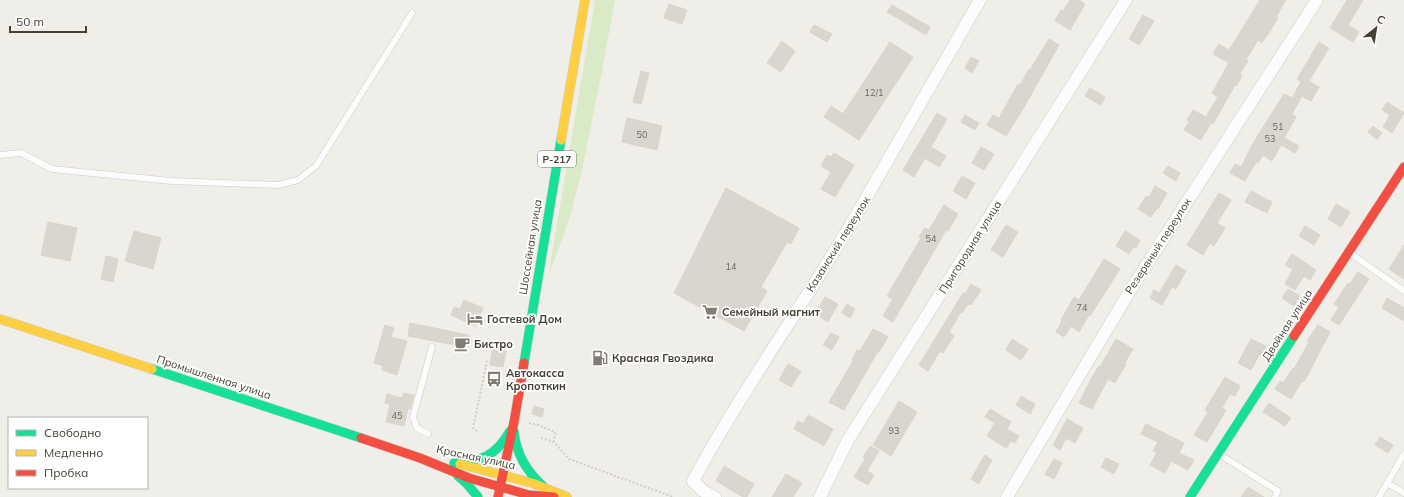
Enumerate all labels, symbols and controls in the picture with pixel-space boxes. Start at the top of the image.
scale bar [10,8,86,34]
north arrow [1356,8,1396,48]
text: С [1374,11,1388,28]
text: 50 m [16,14,44,29]
house number: 12/1 [865,87,883,98]
house number: 51 [1273,121,1283,132]
house number: 50 [637,129,647,140]
house number: 53 [1265,133,1275,144]
road number: Р-217 [538,151,576,167]
street label: Казанский переулок [803,194,873,294]
street label: Резервный переулок [1122,195,1194,297]
street label: Шоссейная улица [516,198,544,296]
street label: Пригородная улица [936,198,1004,296]
house number: 54 [926,233,937,244]
house number: 14 [726,261,737,272]
street label: Двойная улица [1259,287,1315,363]
house number: 74 [1077,302,1088,313]
supermarket icon: Семейный магнит [701,303,719,321]
place label: Семейный магнит [722,305,821,319]
hotel icon: Гостевой Дом [466,310,484,328]
place label: Гостевой Дом [487,312,562,326]
cafe icon: Бистро [453,335,471,353]
place label: Бистро [474,337,513,351]
fuel station icon: Красная Гвоздика [591,349,609,367]
place label: Красная Гвоздика [612,351,714,365]
street label: Промышленная улица [155,352,273,402]
place label: Автокасса Кропоткин [506,366,566,393]
bus stop icon: Автокасса Кропоткин [485,370,503,388]
house number: 45 [392,410,403,421]
legend [8,417,148,489]
text: Свободно [44,425,101,440]
house number: 93 [889,425,899,436]
street label: Красная улица [435,442,517,472]
text: Медленно [44,445,103,460]
text: Пробка [44,465,88,480]

